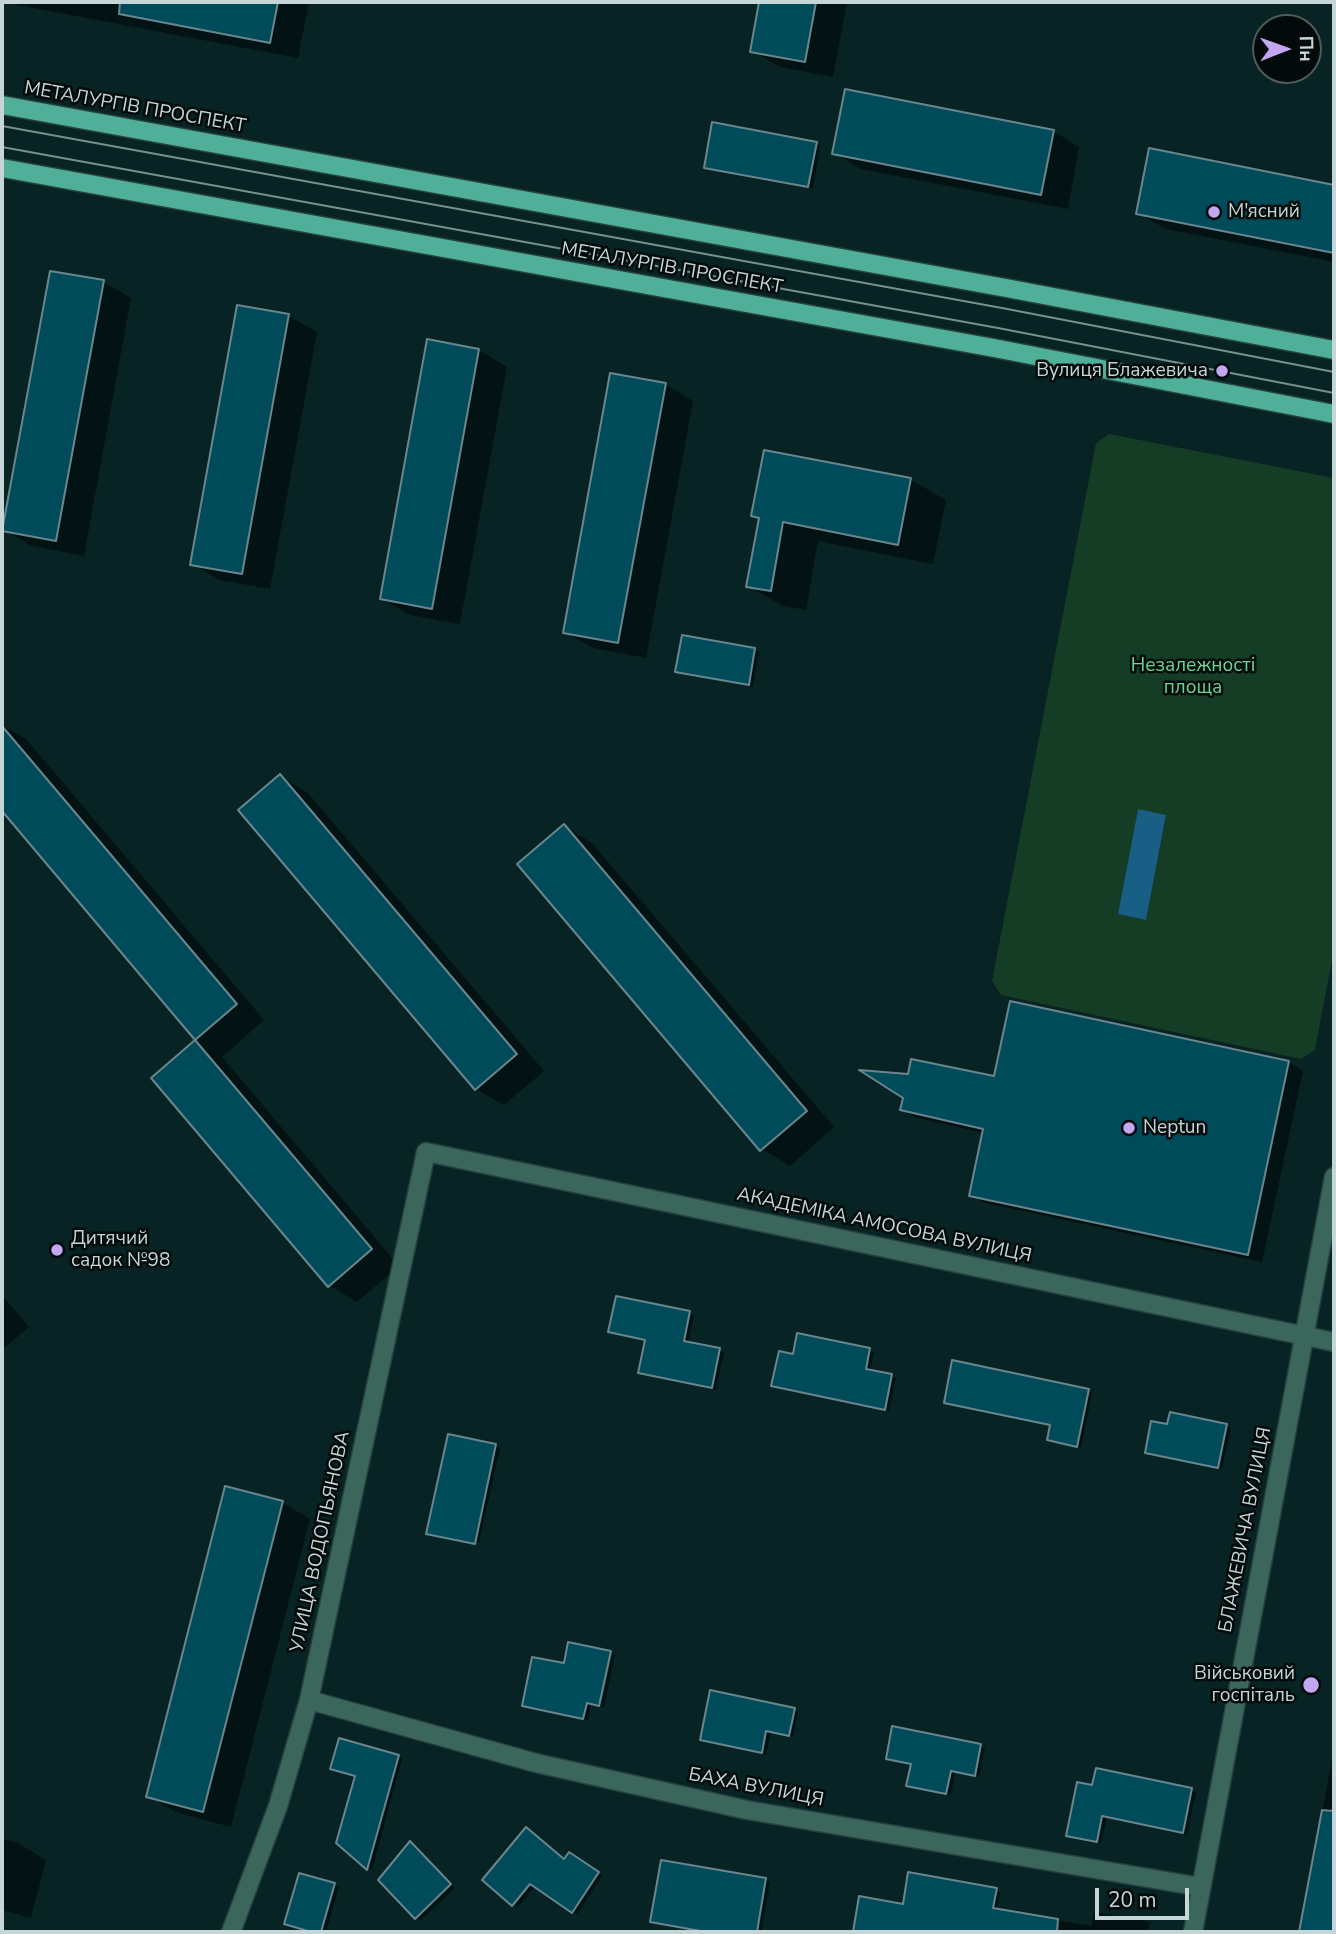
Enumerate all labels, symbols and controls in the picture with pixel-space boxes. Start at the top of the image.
north arrow [1252,14,1322,84]
text: Пн [1293,35,1319,62]
street label: МЕТАЛУРГІВ ПРОСПЕКТ [22,77,248,139]
place label: М'ясний [1228,201,1300,223]
marker: М'ясний [1206,204,1222,220]
street label: МЕТАЛУРГІВ ПРОСПЕКТ [559,238,785,300]
place label: Вулиця Блажевича [1036,360,1208,382]
marker: Вулиця Блажевича [1214,363,1230,379]
park label: Незалежності площа [1131,655,1255,699]
place label: Neptun [1143,1117,1206,1139]
marker: Neptun [1121,1120,1137,1136]
street label: АКАДЕМІКА АМОСОВА ВУЛИЦЯ [735,1184,1033,1268]
place label: Дитячий садок №98 [71,1228,170,1272]
marker: Дитячий садок №98 [49,1242,65,1258]
street label: БЛАЖЕВИЧА ВУЛИЦЯ [1215,1425,1277,1635]
street label: УЛИЦА ВОДОПЬЯНОВА [286,1429,356,1655]
place label: Військовий госпіталь [1194,1663,1295,1707]
marker: Військовий госпіталь [1301,1675,1321,1695]
street label: БАХА ВУЛИЦЯ [686,1764,826,1812]
scale bar [1098,1874,1192,1918]
text: 20 m [1108,1886,1157,1914]

